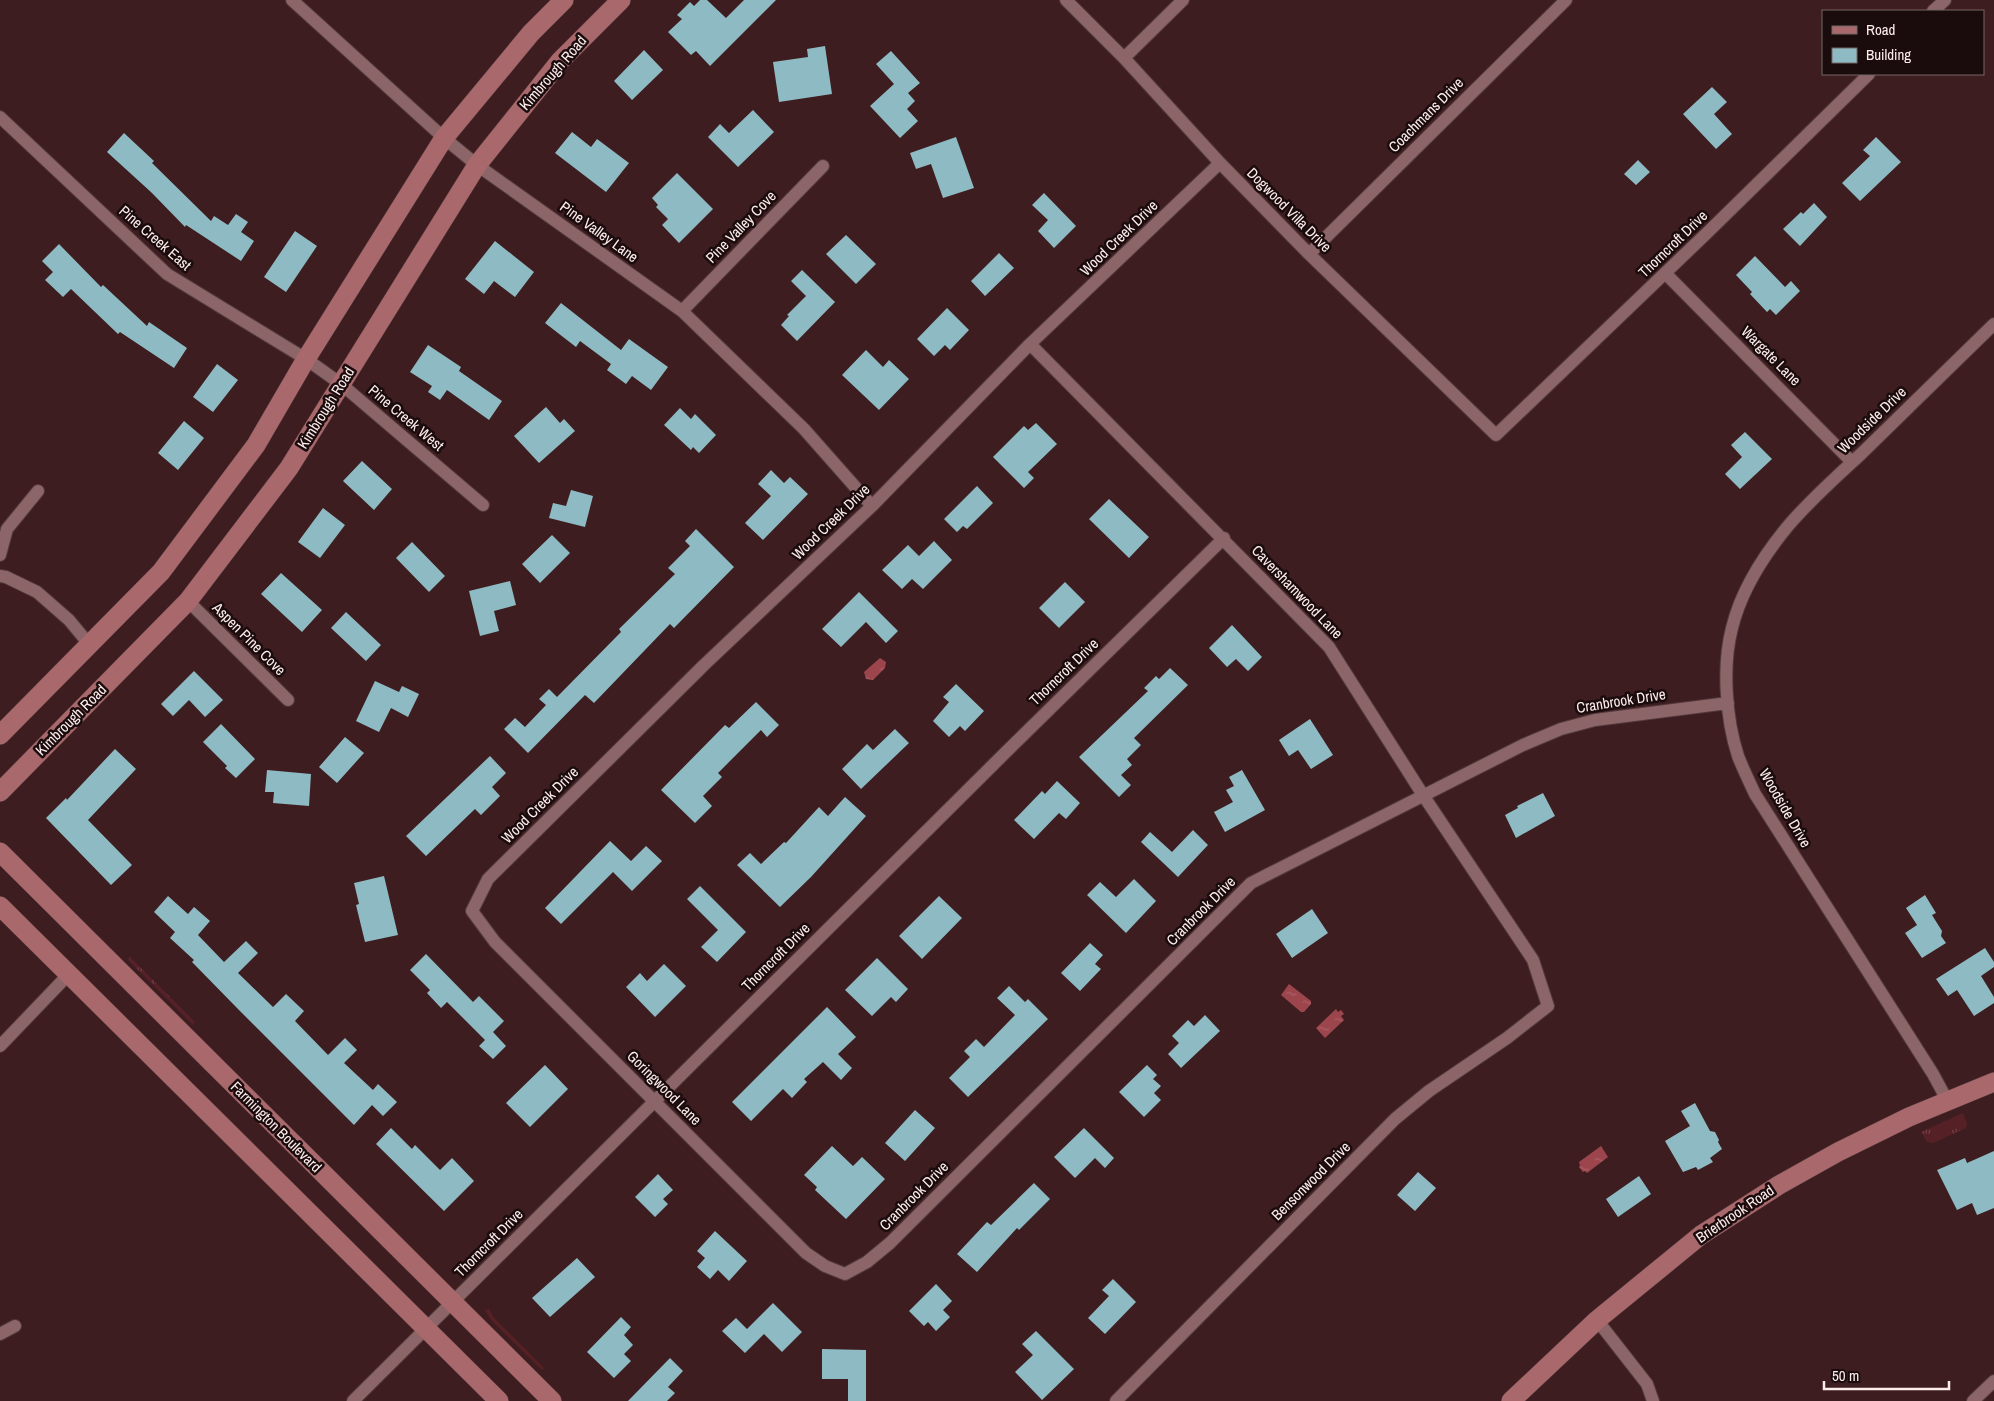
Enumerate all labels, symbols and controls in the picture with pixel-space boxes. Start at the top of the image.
legend [1822,10,1984,75]
text: Road [1866,19,1895,40]
street label: Kimbrough Road [514,31,591,115]
text: Building [1866,44,1911,65]
street label: Coachmans Drive [1383,72,1468,157]
street label: Dogwood Villa Drive [1242,163,1336,257]
street label: Pine Valley Cove [701,186,781,268]
street label: Wood Creek Drive [1075,195,1162,280]
street label: Pine Valley Lane [556,196,643,267]
street label: Pine Creek East [115,200,196,275]
street label: Thorncroft Drive [1633,205,1712,282]
street label: Wargate Lane [1737,321,1806,390]
street label: Kimbrough Road [292,363,359,453]
street label: Pine Creek West [364,380,449,456]
street label: Woodside Drive [1833,381,1911,458]
street label: Wood Creek Drive [787,479,874,564]
street label: Cavershamwood Lane [1247,540,1348,643]
street label: Aspen Pine Cove [207,597,291,680]
street label: Thorncroft Drive [1024,633,1103,710]
street label: Kimbrough Road [30,679,111,760]
street label: Cranbrook Drive [1575,683,1667,718]
street label: Wood Creek Drive [497,761,583,848]
street label: Woodside Drive [1754,764,1817,851]
street label: Cranbrook Drive [1161,871,1240,950]
street label: Thorncroft Drive [737,918,815,995]
street label: Goringwood Lane [622,1046,706,1130]
street label: Farmington Boulevard [226,1076,327,1177]
street label: Bensonwood Drive [1266,1136,1355,1225]
street label: Cranbrook Drive [874,1156,953,1235]
street label: Brierbrook Road [1691,1180,1778,1248]
street label: Thorncroft Drive [450,1204,528,1281]
scale bar [1824,1358,1949,1390]
text: 50 m [1832,1365,1859,1386]

